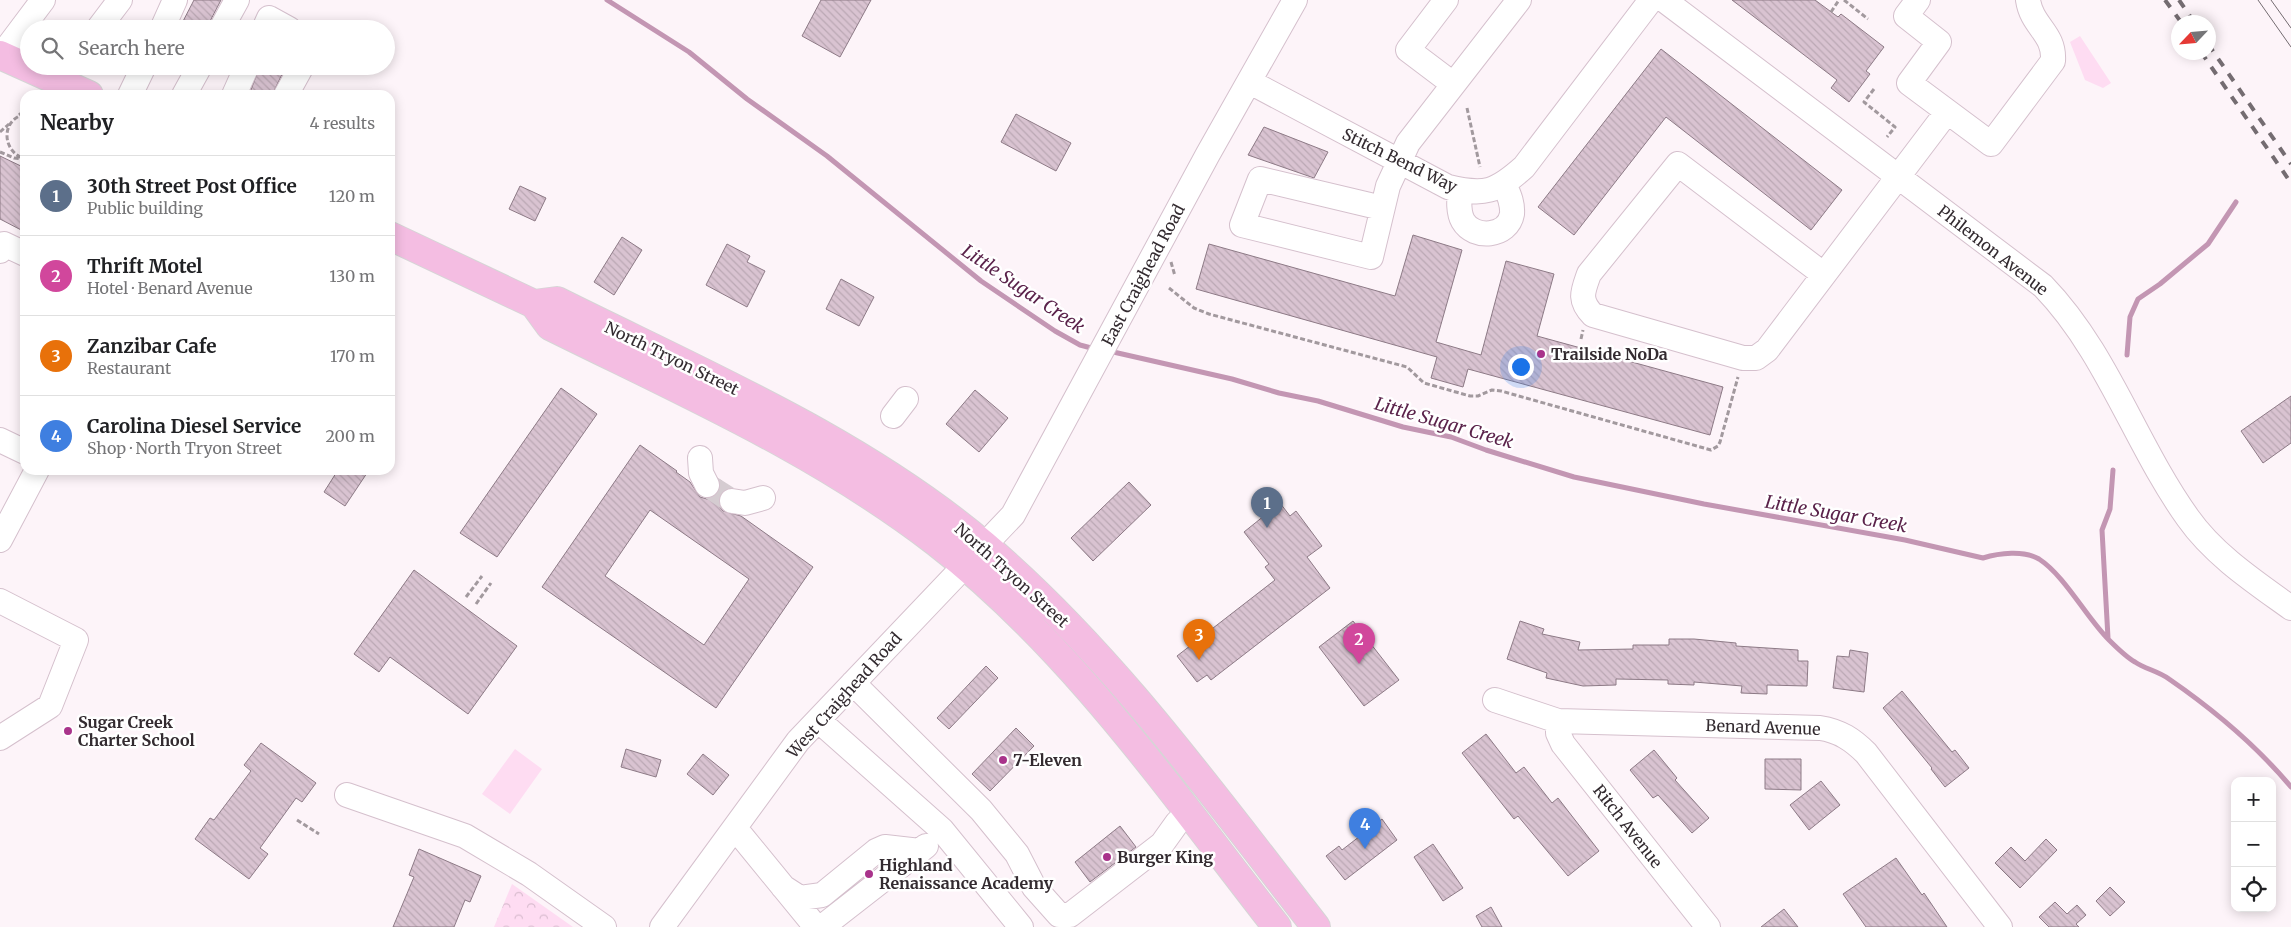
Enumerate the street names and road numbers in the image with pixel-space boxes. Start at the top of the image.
street label: Stitch Bend Way [1339,124,1461,197]
street label: East Craighead Road [1097,200,1189,349]
street label: Philemon Avenue [1934,201,2052,299]
street label: North Tryon Street [602,317,743,399]
street label: North Tryon Street [951,519,1074,632]
street label: West Craighead Road [782,628,906,763]
street label: Benard Avenue [1705,715,1821,739]
street label: Ritch Avenue [1589,780,1667,872]

